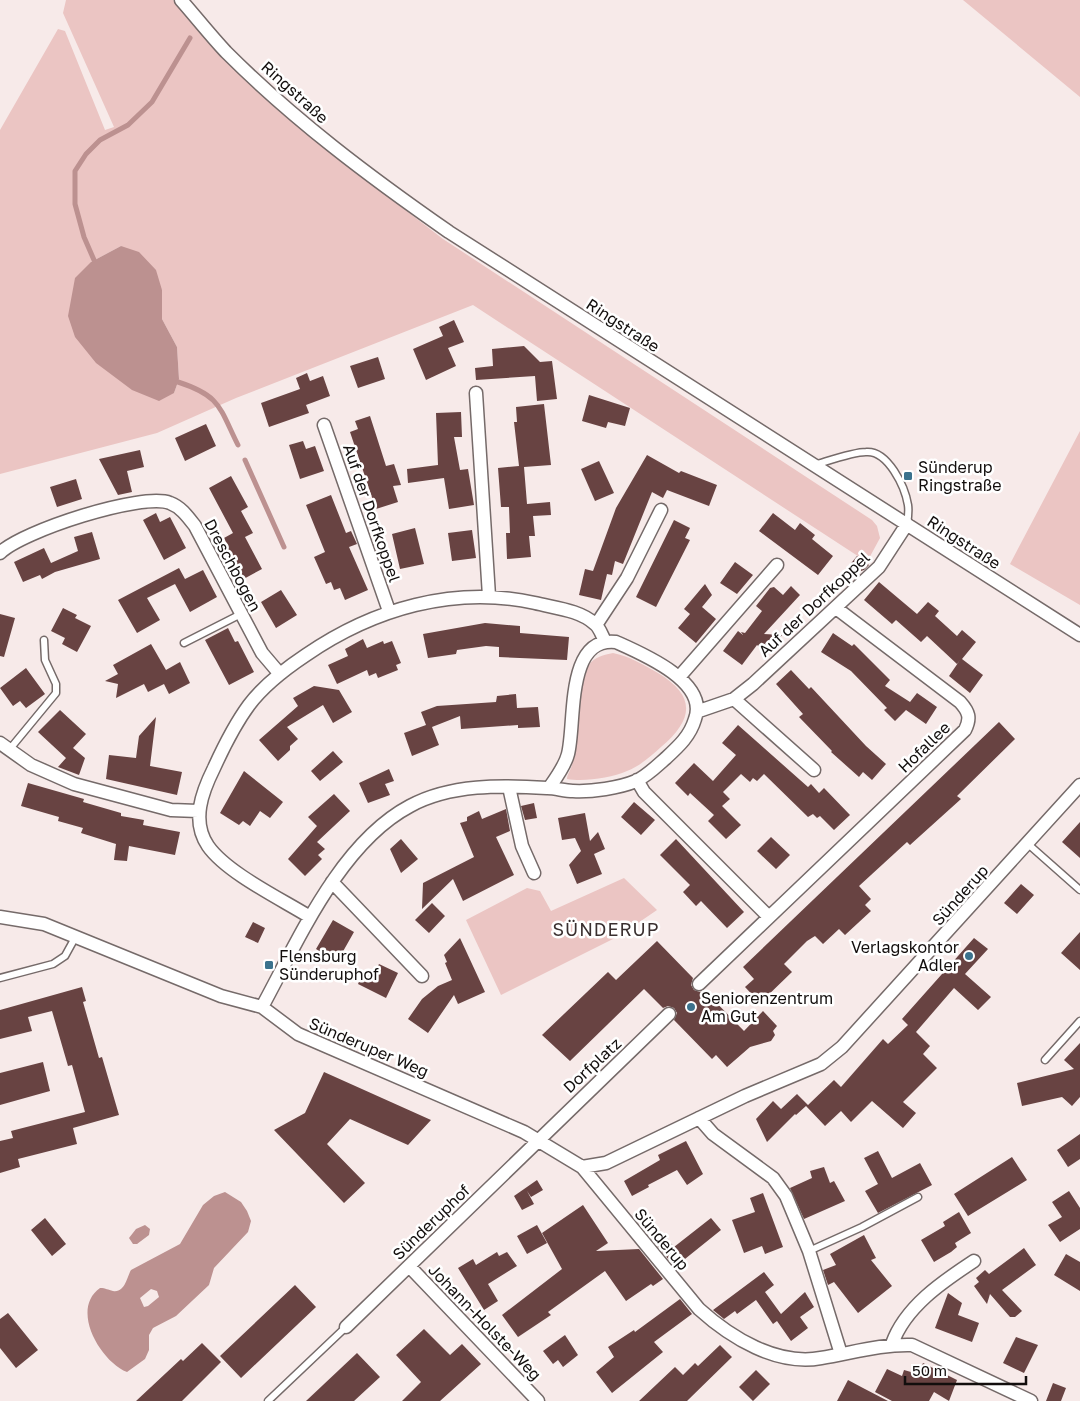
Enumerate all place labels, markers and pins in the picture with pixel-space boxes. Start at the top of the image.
place label: Sünderup Ringstraße [918,457,1001,495]
marker: Sünderup Ringstraße [902,470,914,482]
place label: Verlagskontor Adler [851,937,959,975]
place label: Flensburg Sünderuphof [279,946,379,984]
marker: Verlagskontor Adler [963,950,975,962]
marker: Flensburg Sünderuphof [263,959,275,971]
place label: Seniorenzentrum Am Gut [701,988,833,1026]
marker: Seniorenzentrum Am Gut [685,1001,697,1013]

